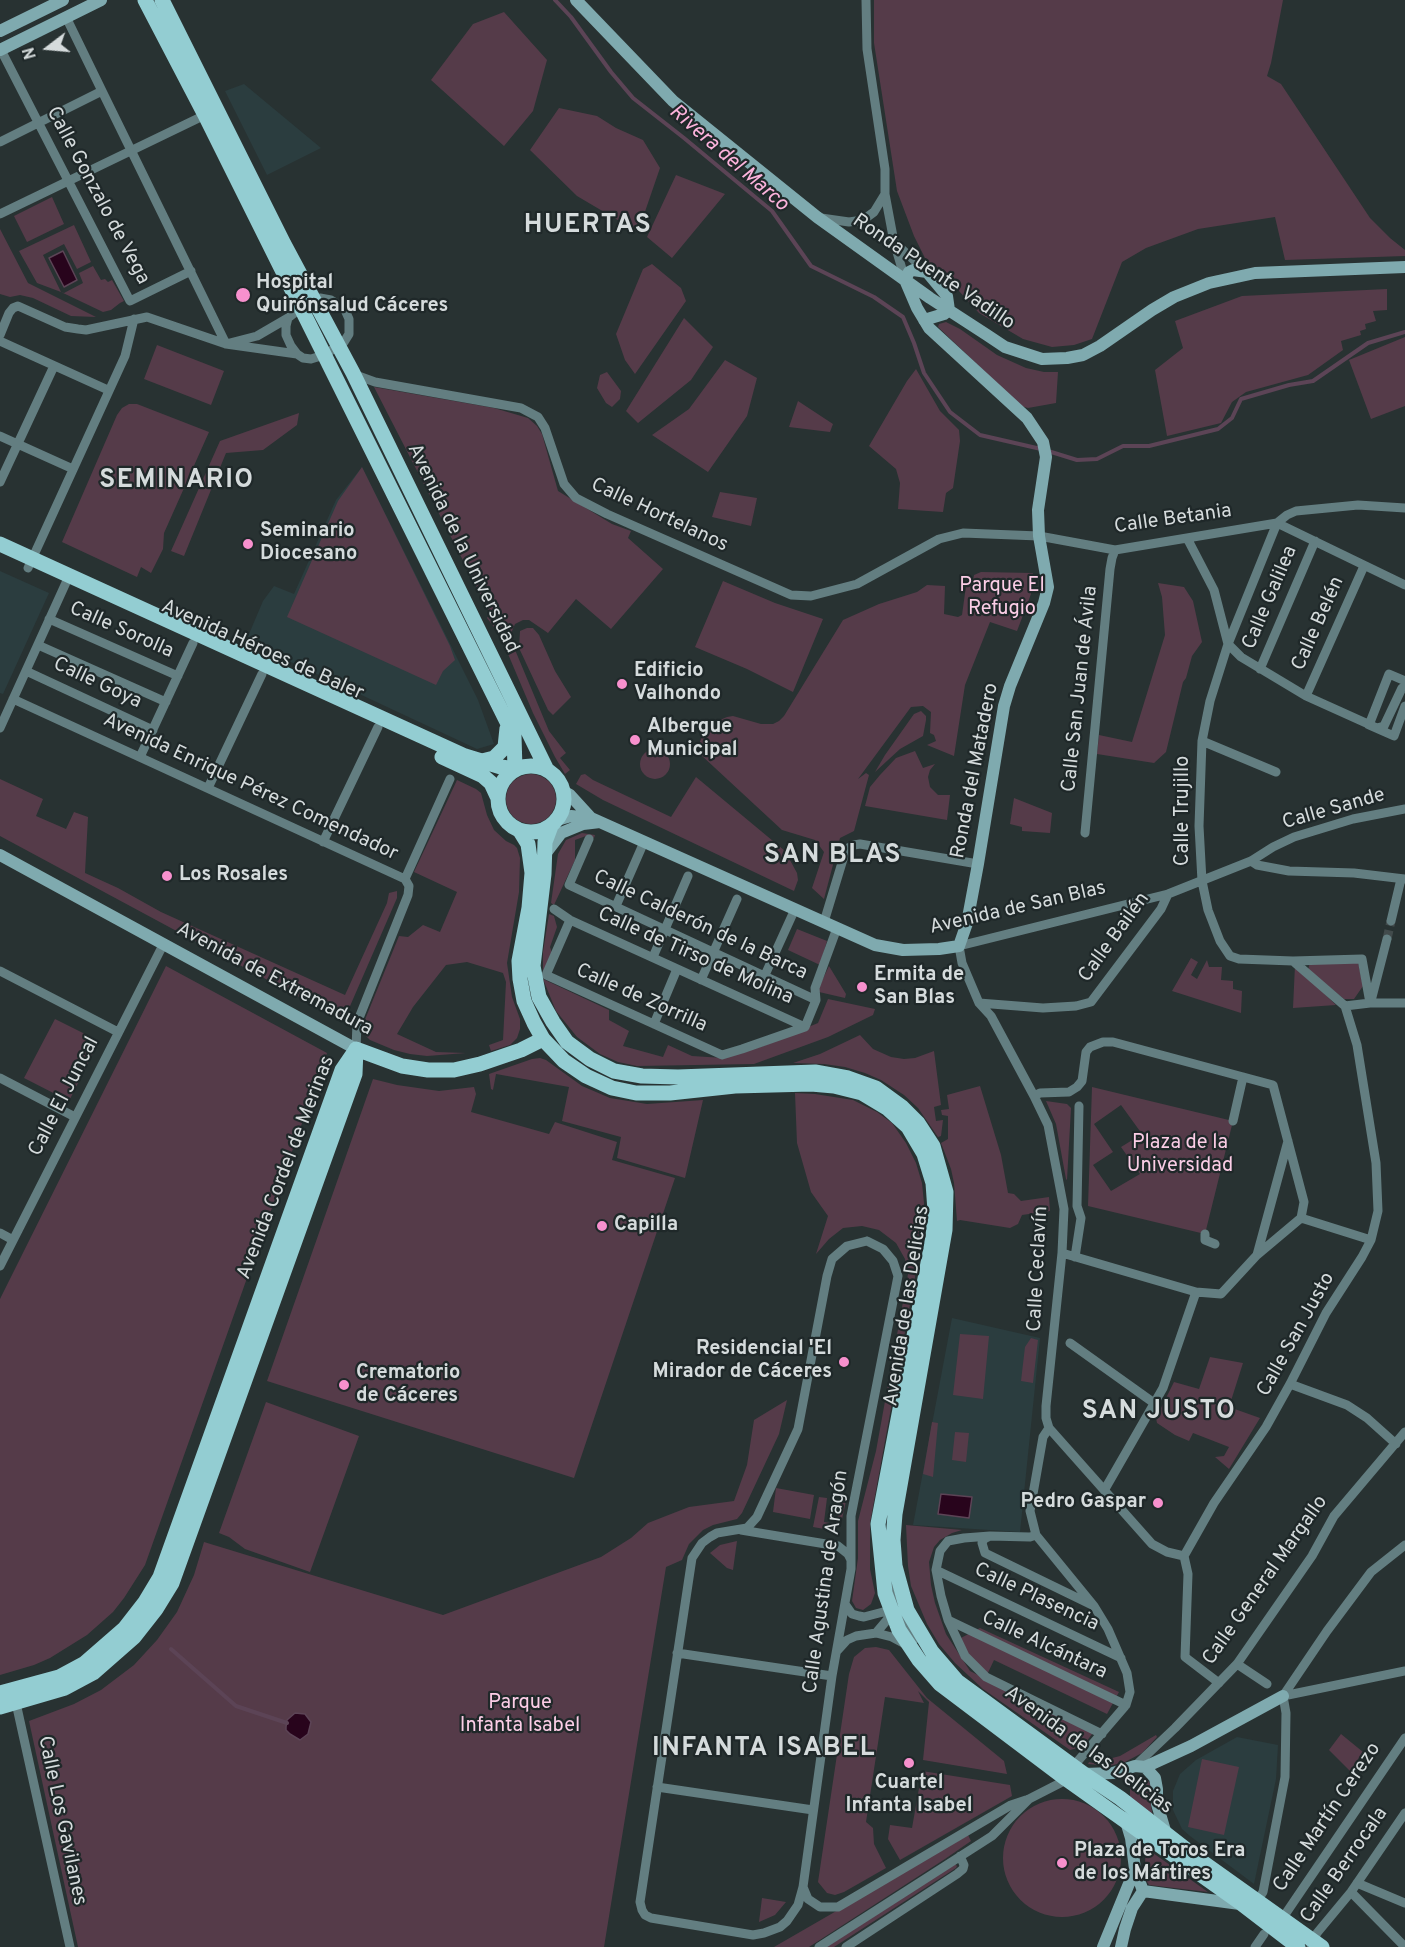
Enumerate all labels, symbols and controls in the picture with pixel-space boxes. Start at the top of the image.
north arrow [18,18,78,78]
text: N [19,45,42,61]
water label: Rivera del Marco [663,100,793,218]
street label: Calle Gonzalo de Vega [40,103,154,289]
street label: Ronda Puente Vadillo [847,210,1019,336]
district label: HUERTAS [524,211,652,243]
place label: Hospital Quirónsalud Cáceres [256,272,448,319]
marker: Hospital Quirónsalud Cáceres [234,286,252,304]
street label: Avenida de la Universidad [401,440,523,658]
district label: SEMINARIO [99,466,255,498]
street label: Calle Hortelanos [587,474,731,558]
street label: Calle Betania [1113,500,1233,540]
place label: Seminario Diocesano [260,520,357,567]
marker: Seminario Diocesano [241,537,255,551]
street label: Calle Galilea [1238,542,1304,654]
street label: Calle Belén [1288,573,1350,675]
park label: Parque El Refugio [959,575,1045,622]
street label: Calle San Juan de Ávila [1058,585,1104,793]
street label: Avenida Héroes de Baler [157,595,367,707]
street label: Calle Sorolla [65,597,177,665]
street label: Calle Goya [49,653,145,715]
place label: Edificio Valhondo [634,660,721,707]
marker: Edificio Valhondo [615,677,629,691]
street label: Ronda del Matadero [947,681,1005,861]
street label: Avenida Enrique Pérez Comendador [99,709,401,867]
place label: Albergue Municipal [647,716,738,763]
marker: Albergue Municipal [628,733,642,747]
street label: Calle Trujillo [1172,756,1196,866]
street label: Calle Sande [1280,784,1388,836]
district label: SAN BLAS [764,841,902,873]
place label: Los Rosales [179,864,288,888]
street label: Calle Calderón de la Barca [589,866,811,986]
marker: Los Rosales [160,869,174,883]
street label: Avenida de San Blas [928,877,1108,941]
street label: Calle Bailén [1074,888,1156,988]
street label: Calle de Tirso de Molina [593,903,797,1011]
street label: Avenida de Extremadura [172,918,376,1042]
street label: Calle de Zorrilla [572,959,710,1039]
place label: Ermita de San Blas [874,964,964,1011]
marker: Ermita de San Blas [855,980,869,994]
street label: Calle El Juncal [25,1033,105,1161]
street label: Avenida Cordel de Merinas [233,1053,341,1283]
park label: Plaza de la Universidad [1127,1132,1233,1179]
street label: Avenida de las Delicias [880,1204,936,1408]
street label: Calle Ceclavín [1024,1206,1054,1332]
place label: Capilla [614,1214,678,1238]
marker: Capilla [595,1219,609,1233]
street label: Calle San Justo [1253,1269,1341,1401]
place label: Residencial 'El Mirador de Cáceres [653,1338,832,1385]
marker: Residencial 'El Mirador de Cáceres [837,1355,851,1369]
place label: Crematorio de Cáceres [356,1362,460,1409]
marker: Crematorio de Cáceres [337,1378,351,1392]
district label: SAN JUSTO [1082,1397,1236,1429]
street label: Calle Agustina de Aragón [799,1469,855,1695]
place label: Pedro Gaspar [1020,1491,1146,1515]
street label: Calle General Margallo [1198,1492,1334,1670]
marker: Pedro Gaspar [1151,1496,1165,1510]
street label: Calle Plasencia [970,1559,1102,1637]
street label: Calle Alcántara [977,1606,1111,1686]
street label: Avenida de las Delicias [999,1682,1177,1820]
park label: Parque Infanta Isabel [460,1692,580,1739]
street label: Calle Los Gavilanes [31,1734,91,1908]
district label: INFANTA ISABEL [652,1734,876,1766]
street label: Calle Martín Cerezo [1269,1739,1387,1897]
marker: Cuartel Infanta Isabel [902,1756,916,1770]
place label: Cuartel Infanta Isabel [846,1772,972,1819]
street label: Calle Berrocala [1296,1803,1394,1929]
place label: Plaza de Toros Era de los Mártires [1074,1840,1245,1887]
marker: Plaza de Toros Era de los Mártires [1055,1856,1069,1870]

